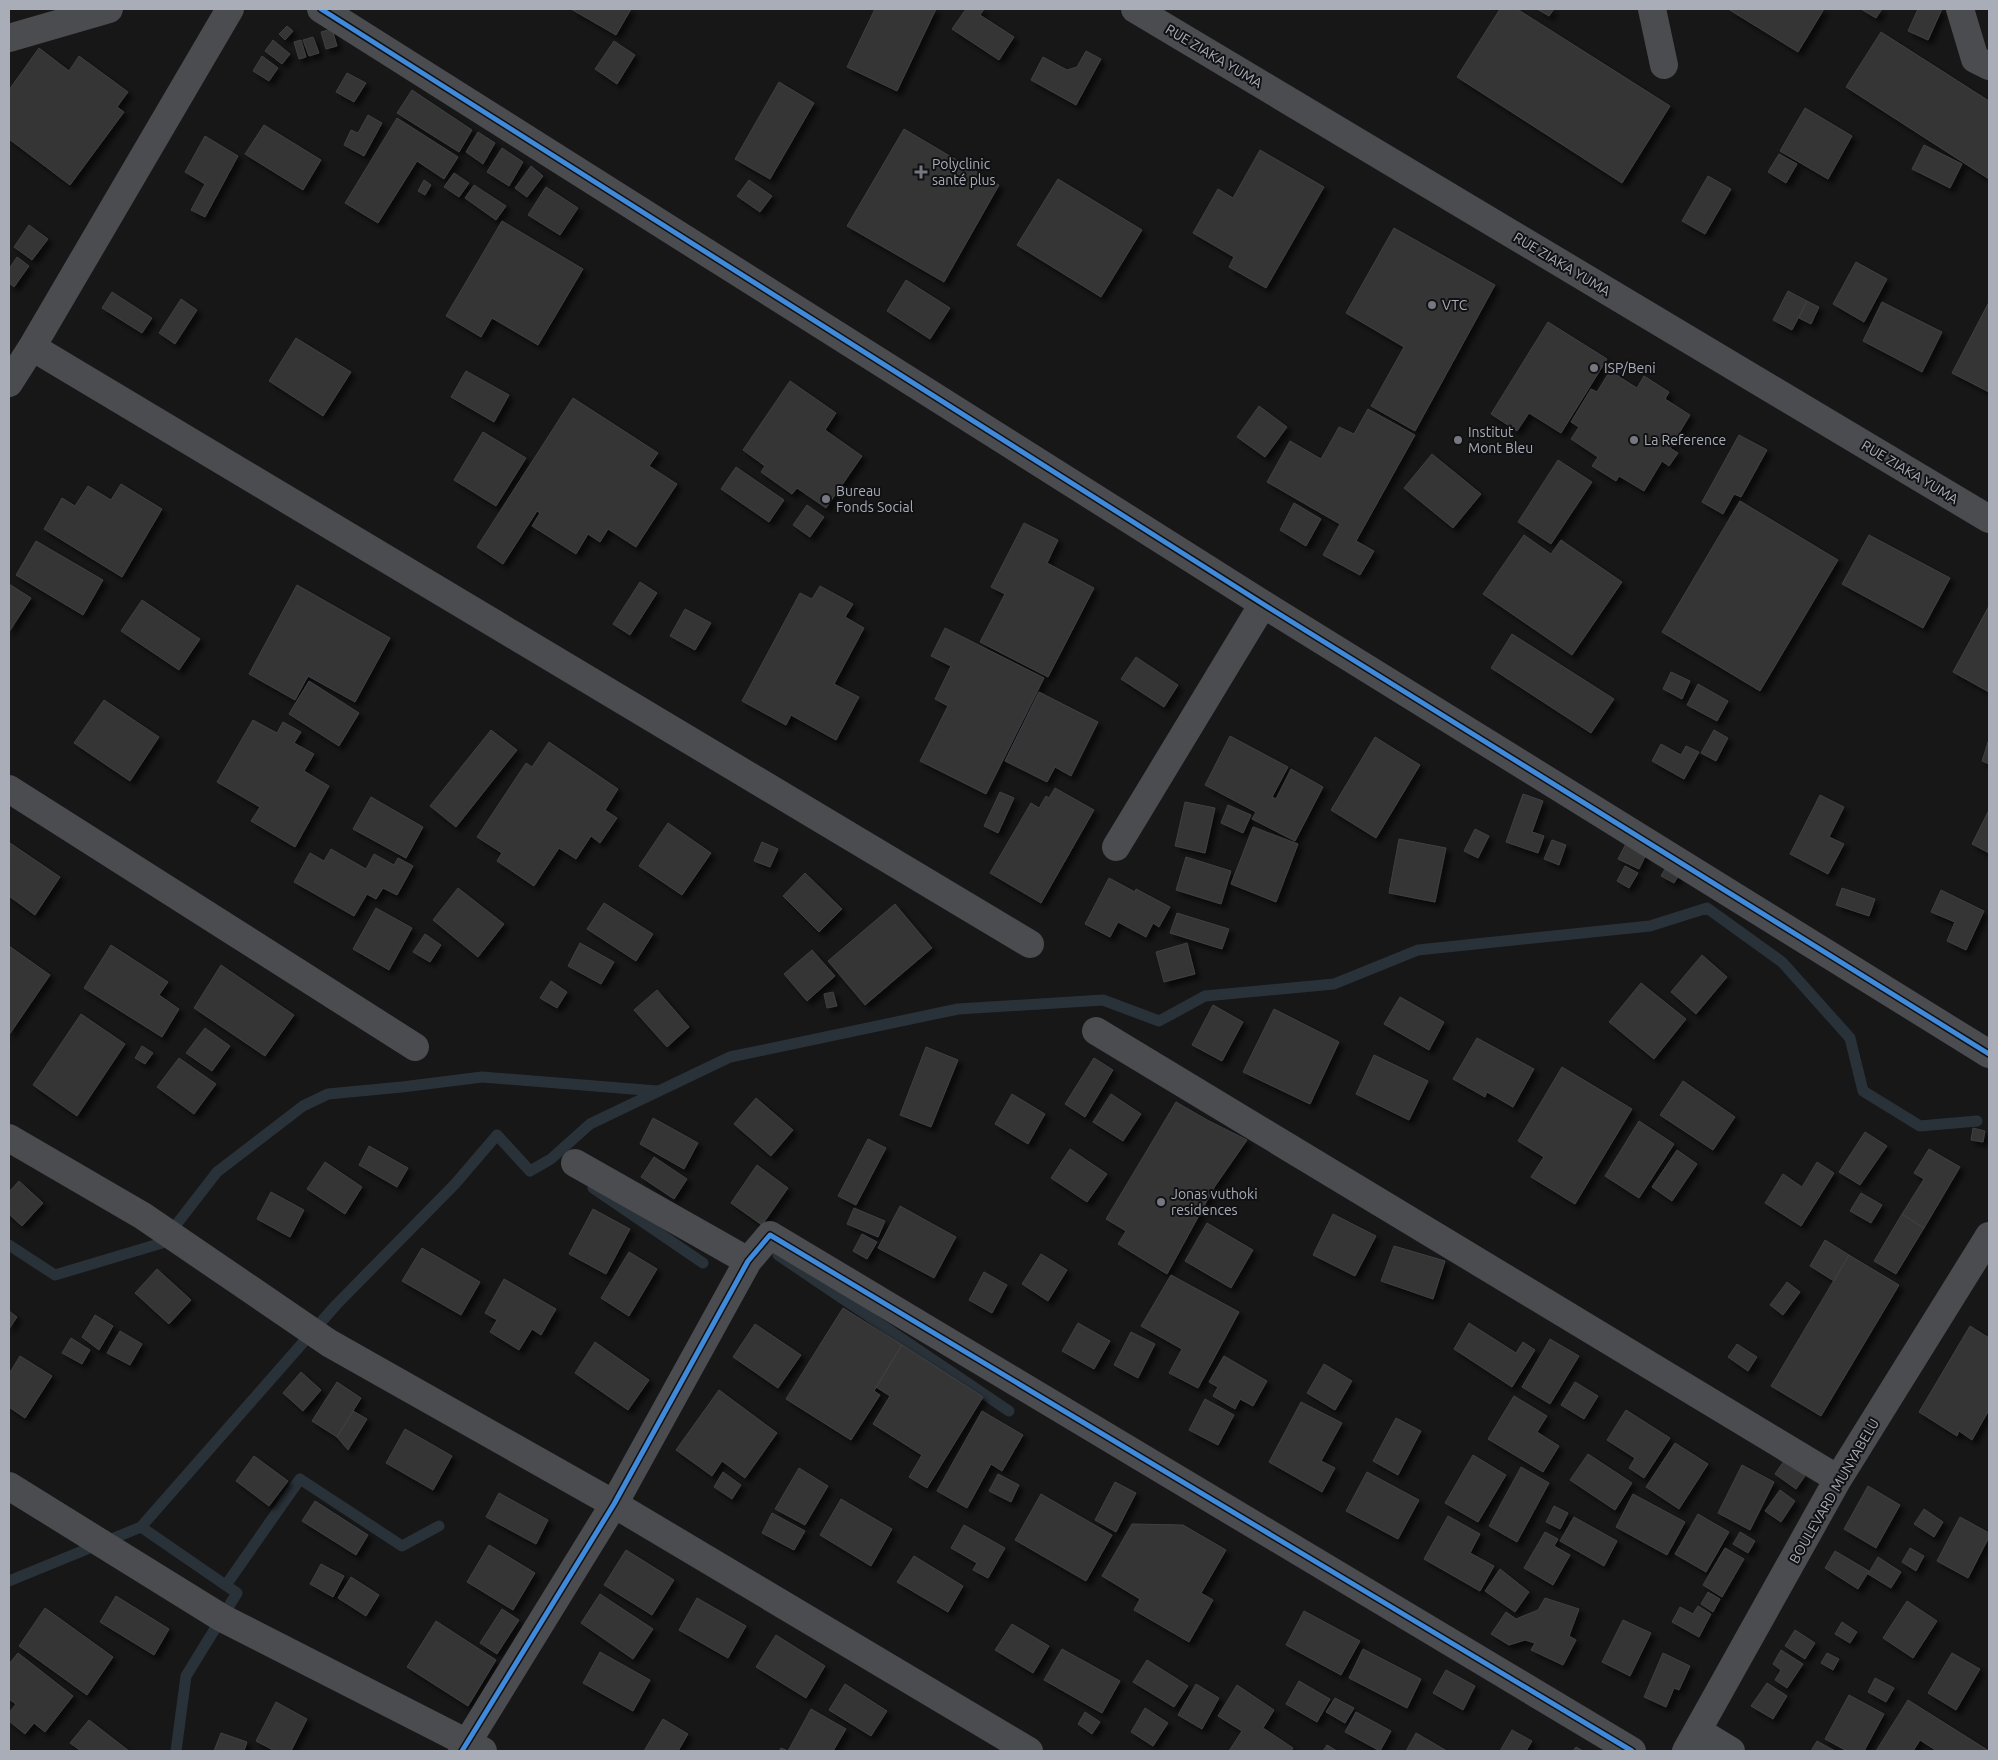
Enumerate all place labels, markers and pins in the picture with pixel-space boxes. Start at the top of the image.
place label: Polyclinic santé plus [932,156,996,188]
marker: Polyclinic santé plus [914,165,928,179]
place label: VTC [1442,297,1468,313]
marker: VTC [1426,299,1438,311]
place label: ISP/Beni [1604,360,1656,376]
marker: ISP/Beni [1588,362,1600,374]
place label: Institut Mont Bleu [1468,424,1533,456]
place label: La Reference [1644,432,1726,448]
marker: Institut Mont Bleu [1452,434,1464,446]
marker: La Reference [1628,434,1640,446]
place label: Bureau Fonds Social [836,483,914,515]
marker: Bureau Fonds Social [820,493,832,505]
place label: Jonas vuthoki residences [1171,1186,1258,1218]
marker: Jonas vuthoki residences [1155,1196,1167,1208]

